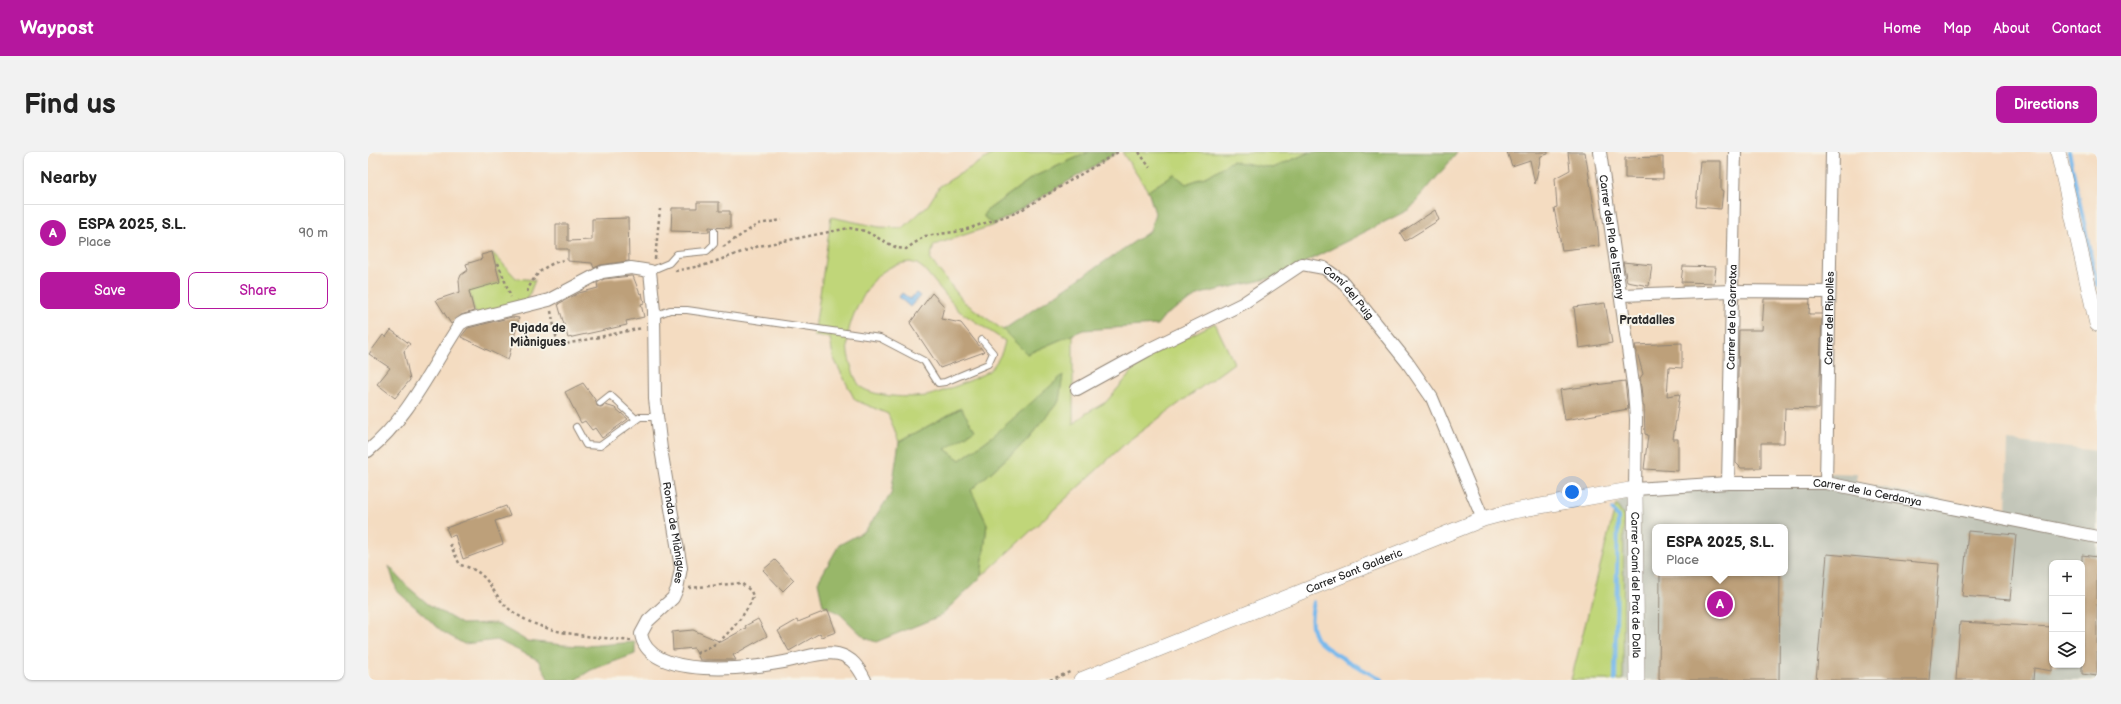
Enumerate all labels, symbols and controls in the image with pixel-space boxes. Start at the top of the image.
text: Waypost [20,17,94,40]
text: Home [1883,20,1921,37]
text: Map [1943,20,1971,37]
text: About [1993,20,2030,37]
text: Contact [2052,20,2101,37]
button: Directions [1996,86,2097,123]
text: Find us [24,88,116,121]
text: Nearby [40,168,97,188]
street label: Carrer del Pla de l'Estany [1597,174,1627,300]
text: ESPA 2025, S.L. [78,215,186,234]
text: A [49,225,57,241]
text: 90 m [299,225,328,241]
text: Place [78,234,111,250]
street label: Camí del Puig [1320,263,1377,322]
street label: Carrer de la Garrotxa [1724,264,1739,370]
street label: Carrer del Ripollès [1822,271,1836,365]
button: Save [40,272,180,309]
button: Share [188,272,328,309]
district label: Pratdalles [1619,313,1675,328]
district label: Pujada de Miànigues [510,321,566,350]
street label: Carrer de la Cerdanya [1813,477,1923,508]
street label: Ronda de Miànigues [660,481,688,585]
your location [1562,482,1582,502]
street label: Carrer Camí del Prat de Dalla [1629,512,1643,658]
popup [1652,524,1788,576]
text: ESPA 2025, S.L. [1666,533,1774,552]
street label: Carrer Sant Galderic [1304,546,1404,596]
text: Place [1666,552,1699,568]
map controls [2049,560,2085,668]
button: + [2049,560,2085,596]
pin: A [1707,589,1733,619]
button: − [2049,596,2085,632]
button: layers [2049,632,2085,668]

